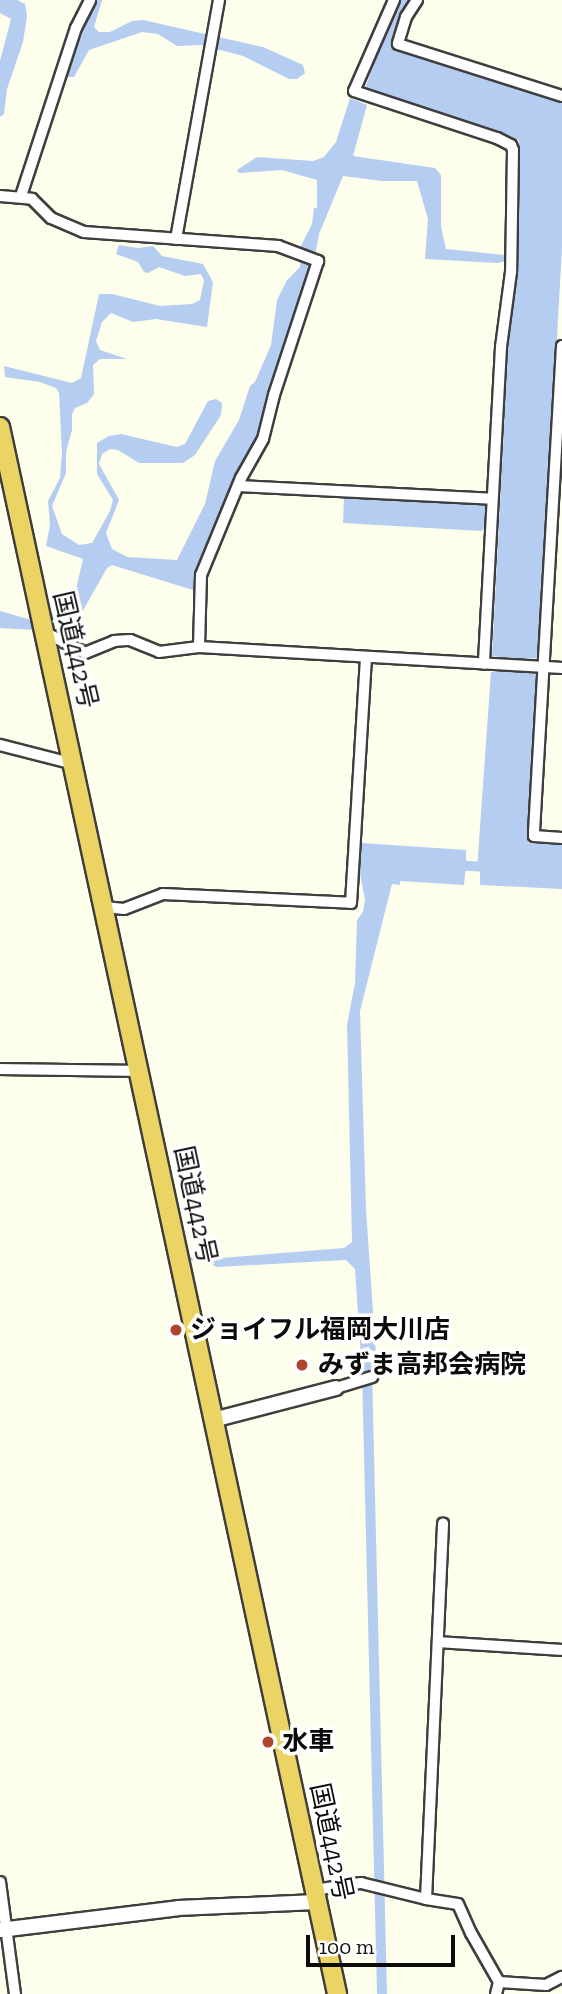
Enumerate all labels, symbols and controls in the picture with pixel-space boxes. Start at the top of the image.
street label: 国道442号 [46,588,104,712]
street label: 国道442号 [167,1143,223,1267]
place label: ジョイフル福岡大川店 [190,1314,450,1346]
marker: ジョイフル福岡大川店 [168,1322,184,1338]
place label: みずま高邦会病院 [318,1349,526,1381]
marker: みずま高邦会病院 [292,1355,312,1375]
place label: 水車 [282,1726,334,1758]
marker: 水車 [260,1734,276,1750]
street label: 国道442号 [303,1780,359,1904]
scale bar [310,1920,459,1964]
text: 100 m [319,1934,374,1959]

